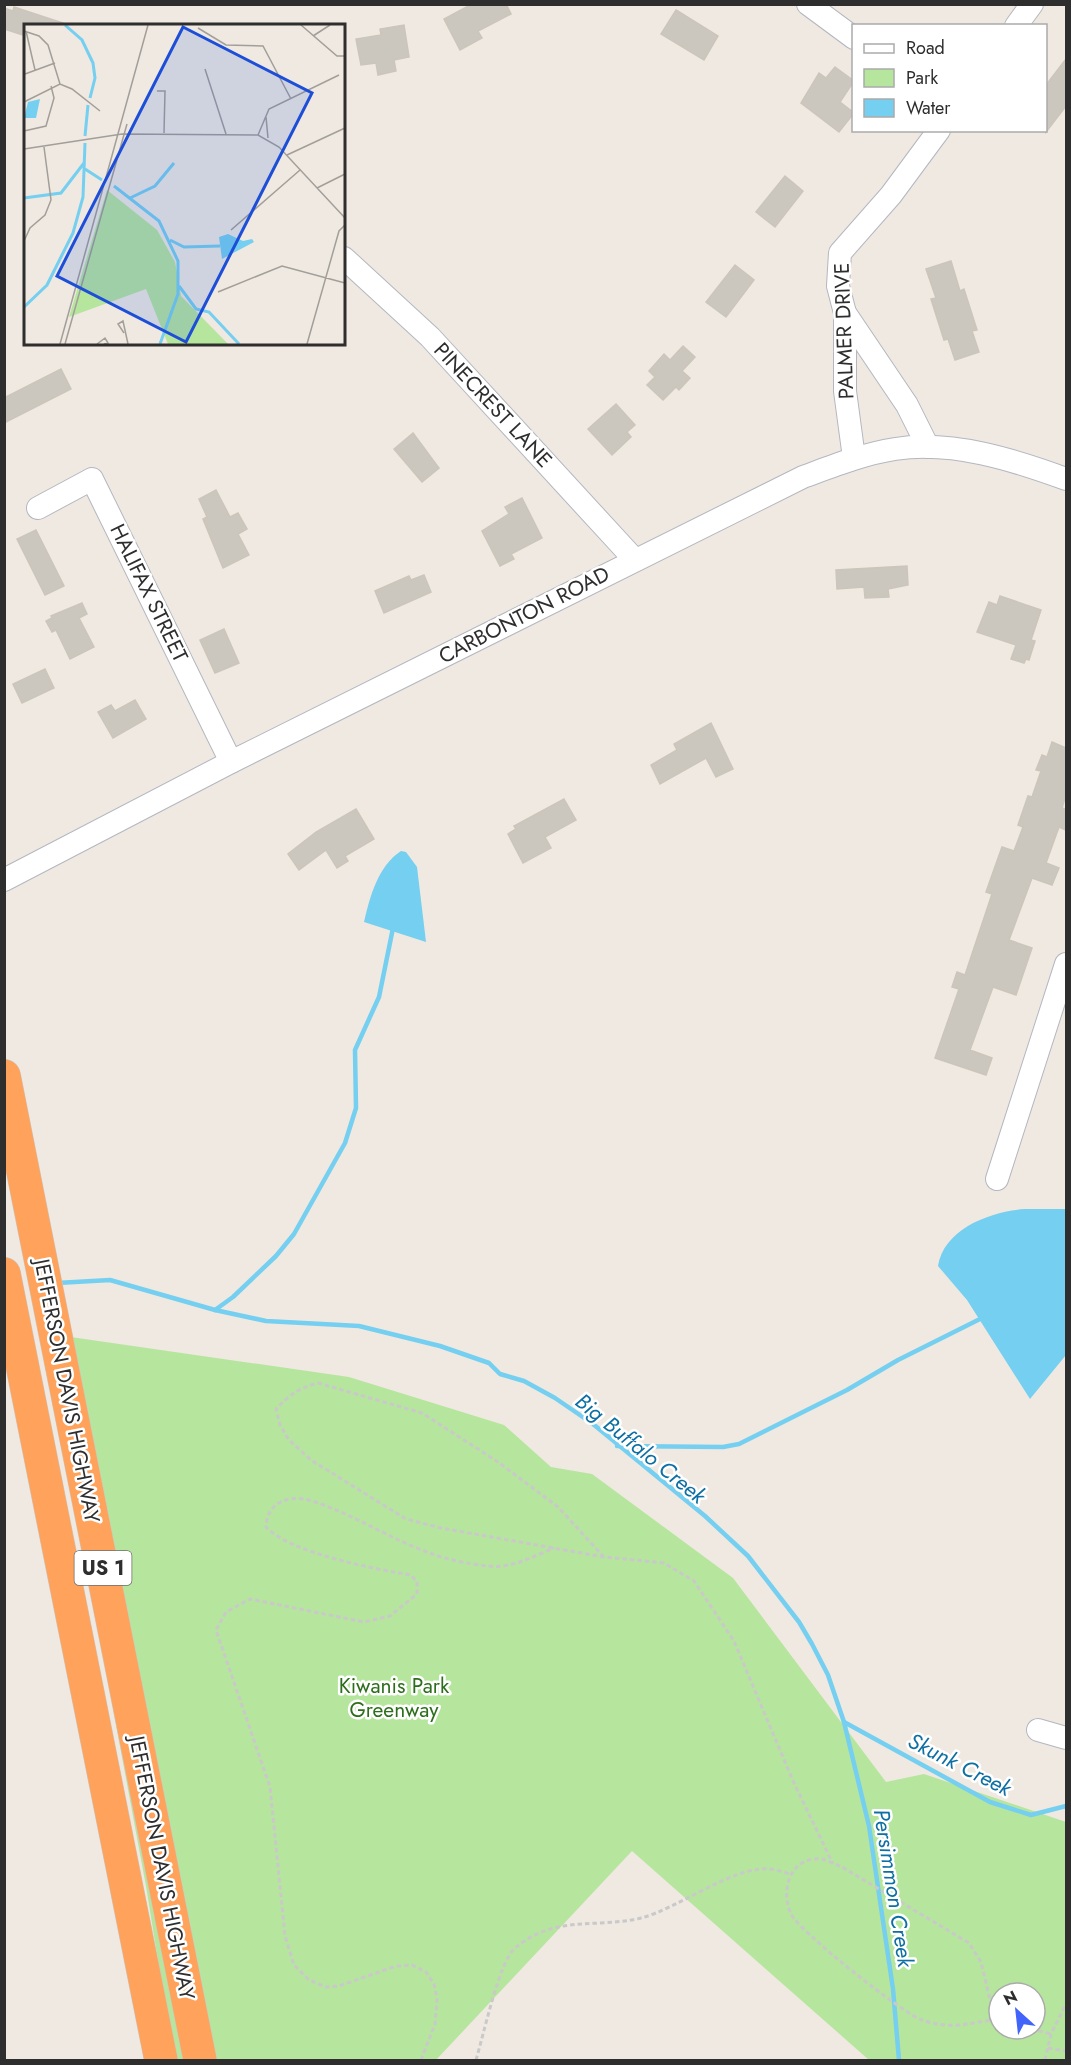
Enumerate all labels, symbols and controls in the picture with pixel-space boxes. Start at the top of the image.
inset map [24,24,345,345]
legend [852,24,1047,132]
text: Road [906,35,945,61]
text: Park [906,65,938,91]
text: Water [906,95,951,121]
street label: PALMER DRIVE [827,262,861,400]
street label: PINECREST LANE [427,336,559,474]
street label: HALIFAX STREET [103,519,196,667]
street label: CARBONTON ROAD [433,559,615,671]
street label: JEFFERSON DAVIS HIGHWAY [26,1254,107,1526]
water label: Big Buffalo Creek [569,1385,714,1512]
road number: US 1 [74,1551,132,1585]
park label: Kiwanis Park Greenway [339,1671,450,1725]
water label: Skunk Creek [903,1724,1019,1804]
street label: JEFFERSON DAVIS HIGHWAY [121,1731,202,2003]
water label: Persimmon Creek [866,1807,923,1971]
north arrow [987,1981,1047,2041]
text: N [1000,1985,1021,2011]

